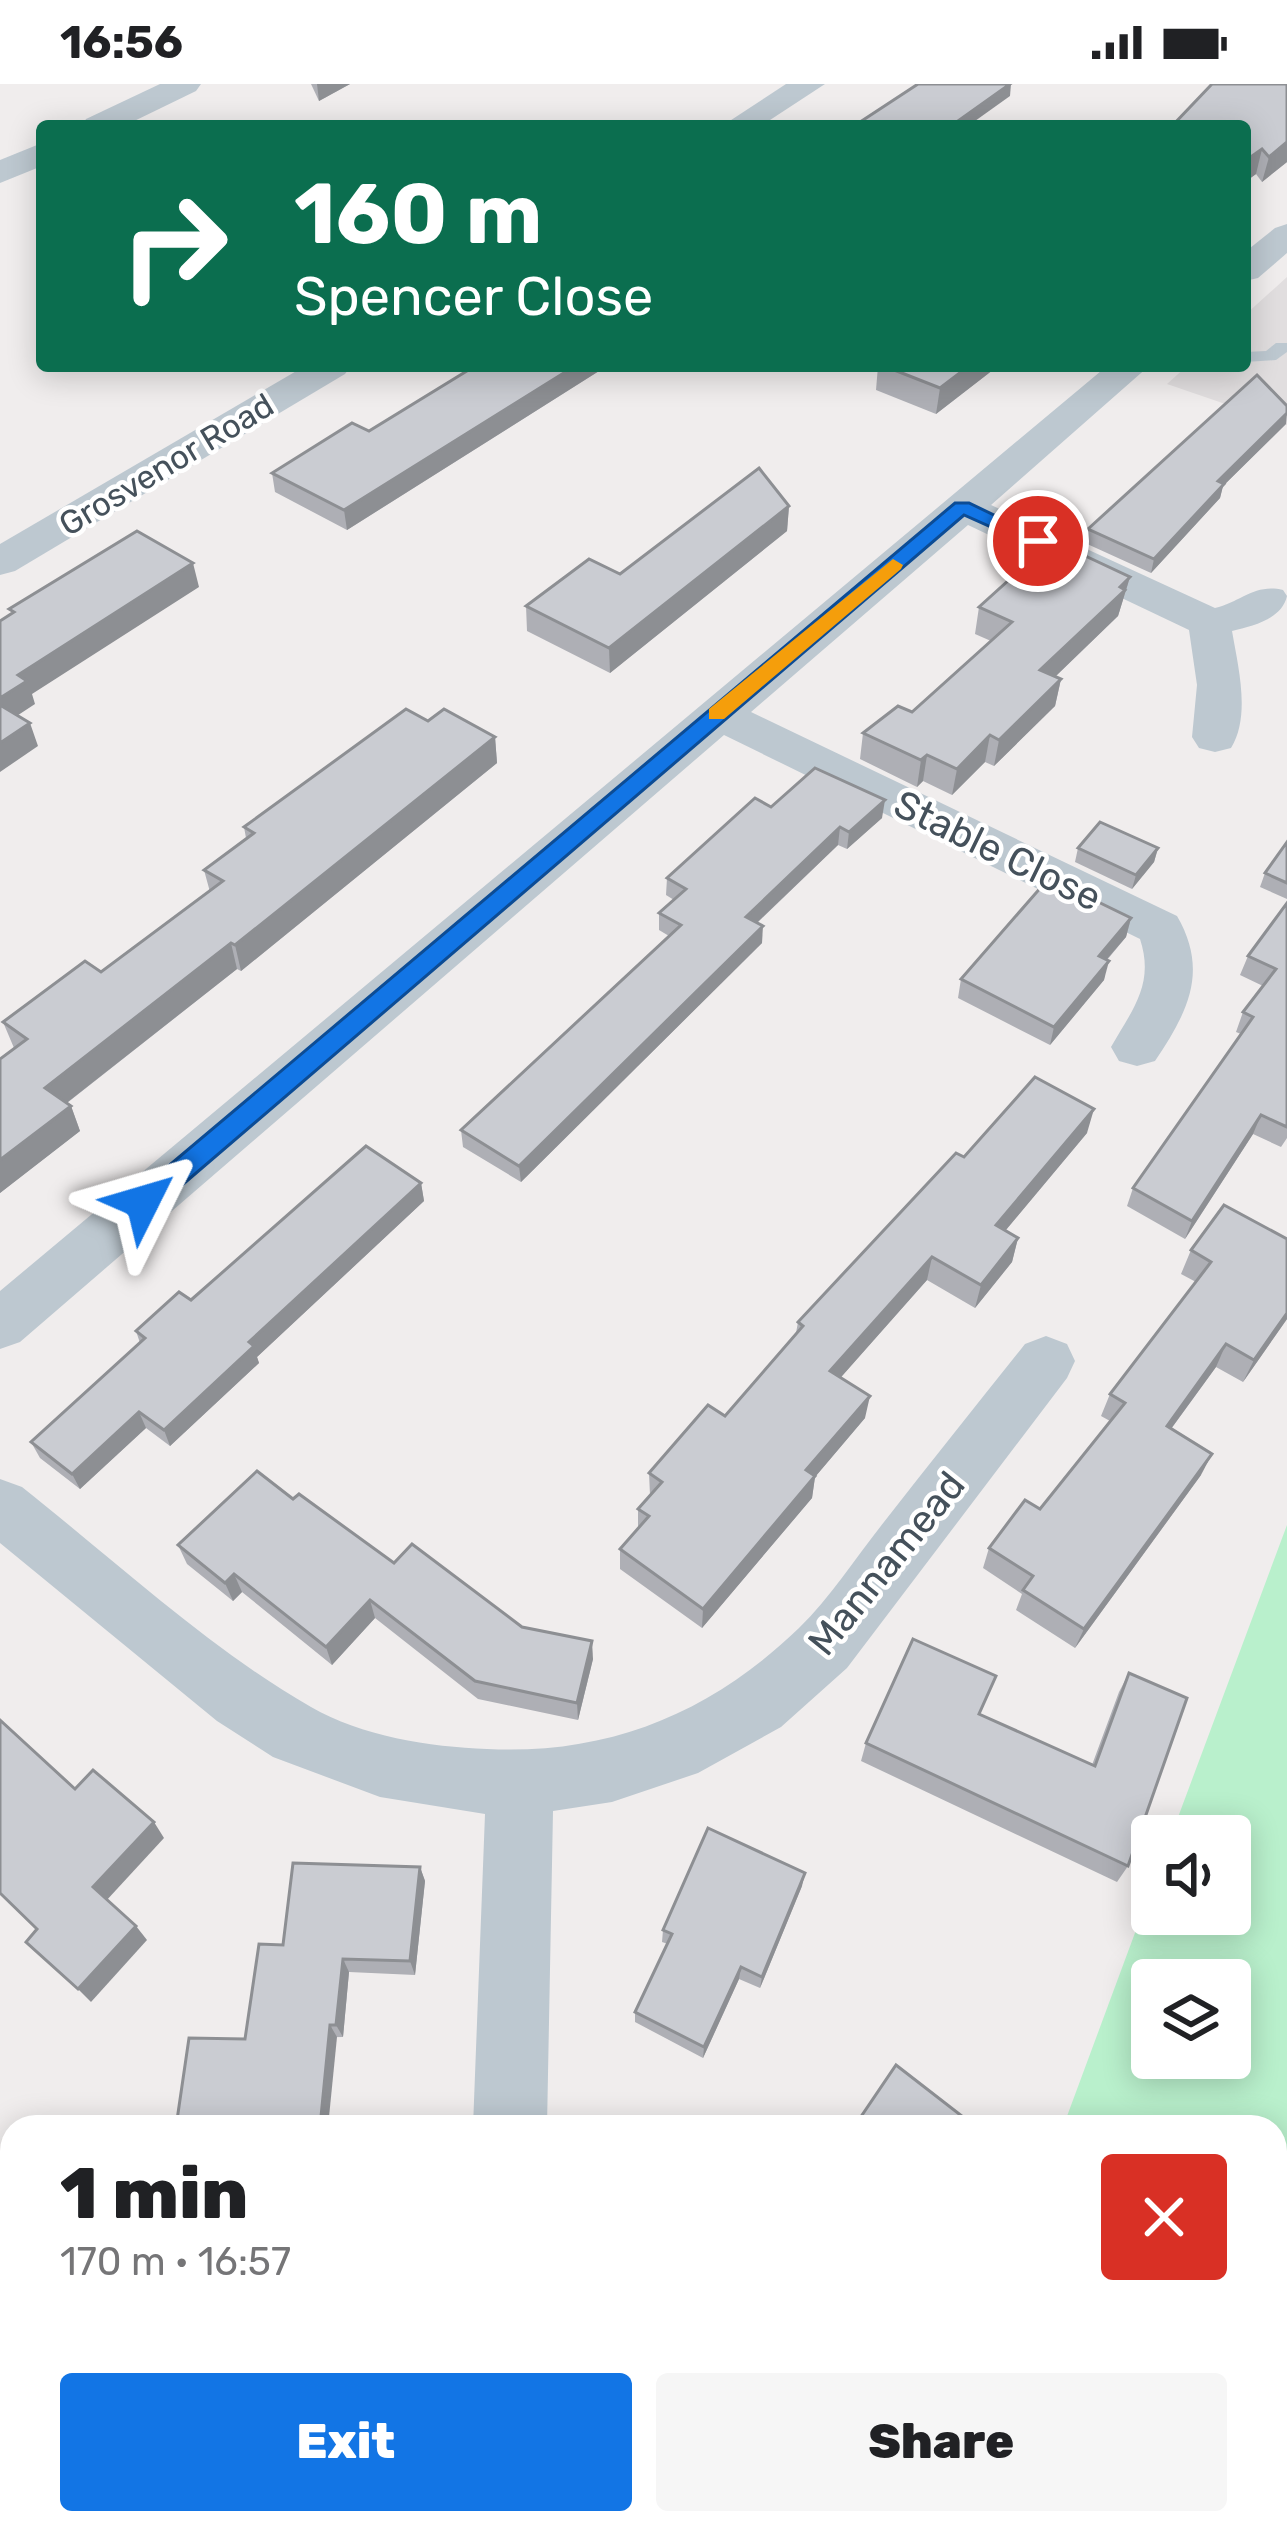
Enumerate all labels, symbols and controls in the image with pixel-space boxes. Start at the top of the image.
text: 16:56 [60,16,183,69]
text: 160 m [294,164,542,264]
icon: right [96,168,252,324]
text: Spencer Close [294,265,653,329]
street label: Grosvenor Road [52,385,280,544]
pin [987,490,1089,592]
icon: arrive [1005,508,1071,574]
street label: Stable Close [887,781,1109,921]
position arrow [80,1139,206,1265]
street label: Mannamead [799,1463,975,1665]
map controls [1131,1815,1251,2079]
button: sound [1131,1815,1251,1935]
button: layers [1131,1959,1251,2079]
text: 1 min [60,2151,248,2236]
button: close [1101,2154,1227,2280]
text: 170 m · 16:57 [60,2239,291,2285]
button: Exit [60,2373,632,2511]
button: Share [656,2373,1227,2511]

